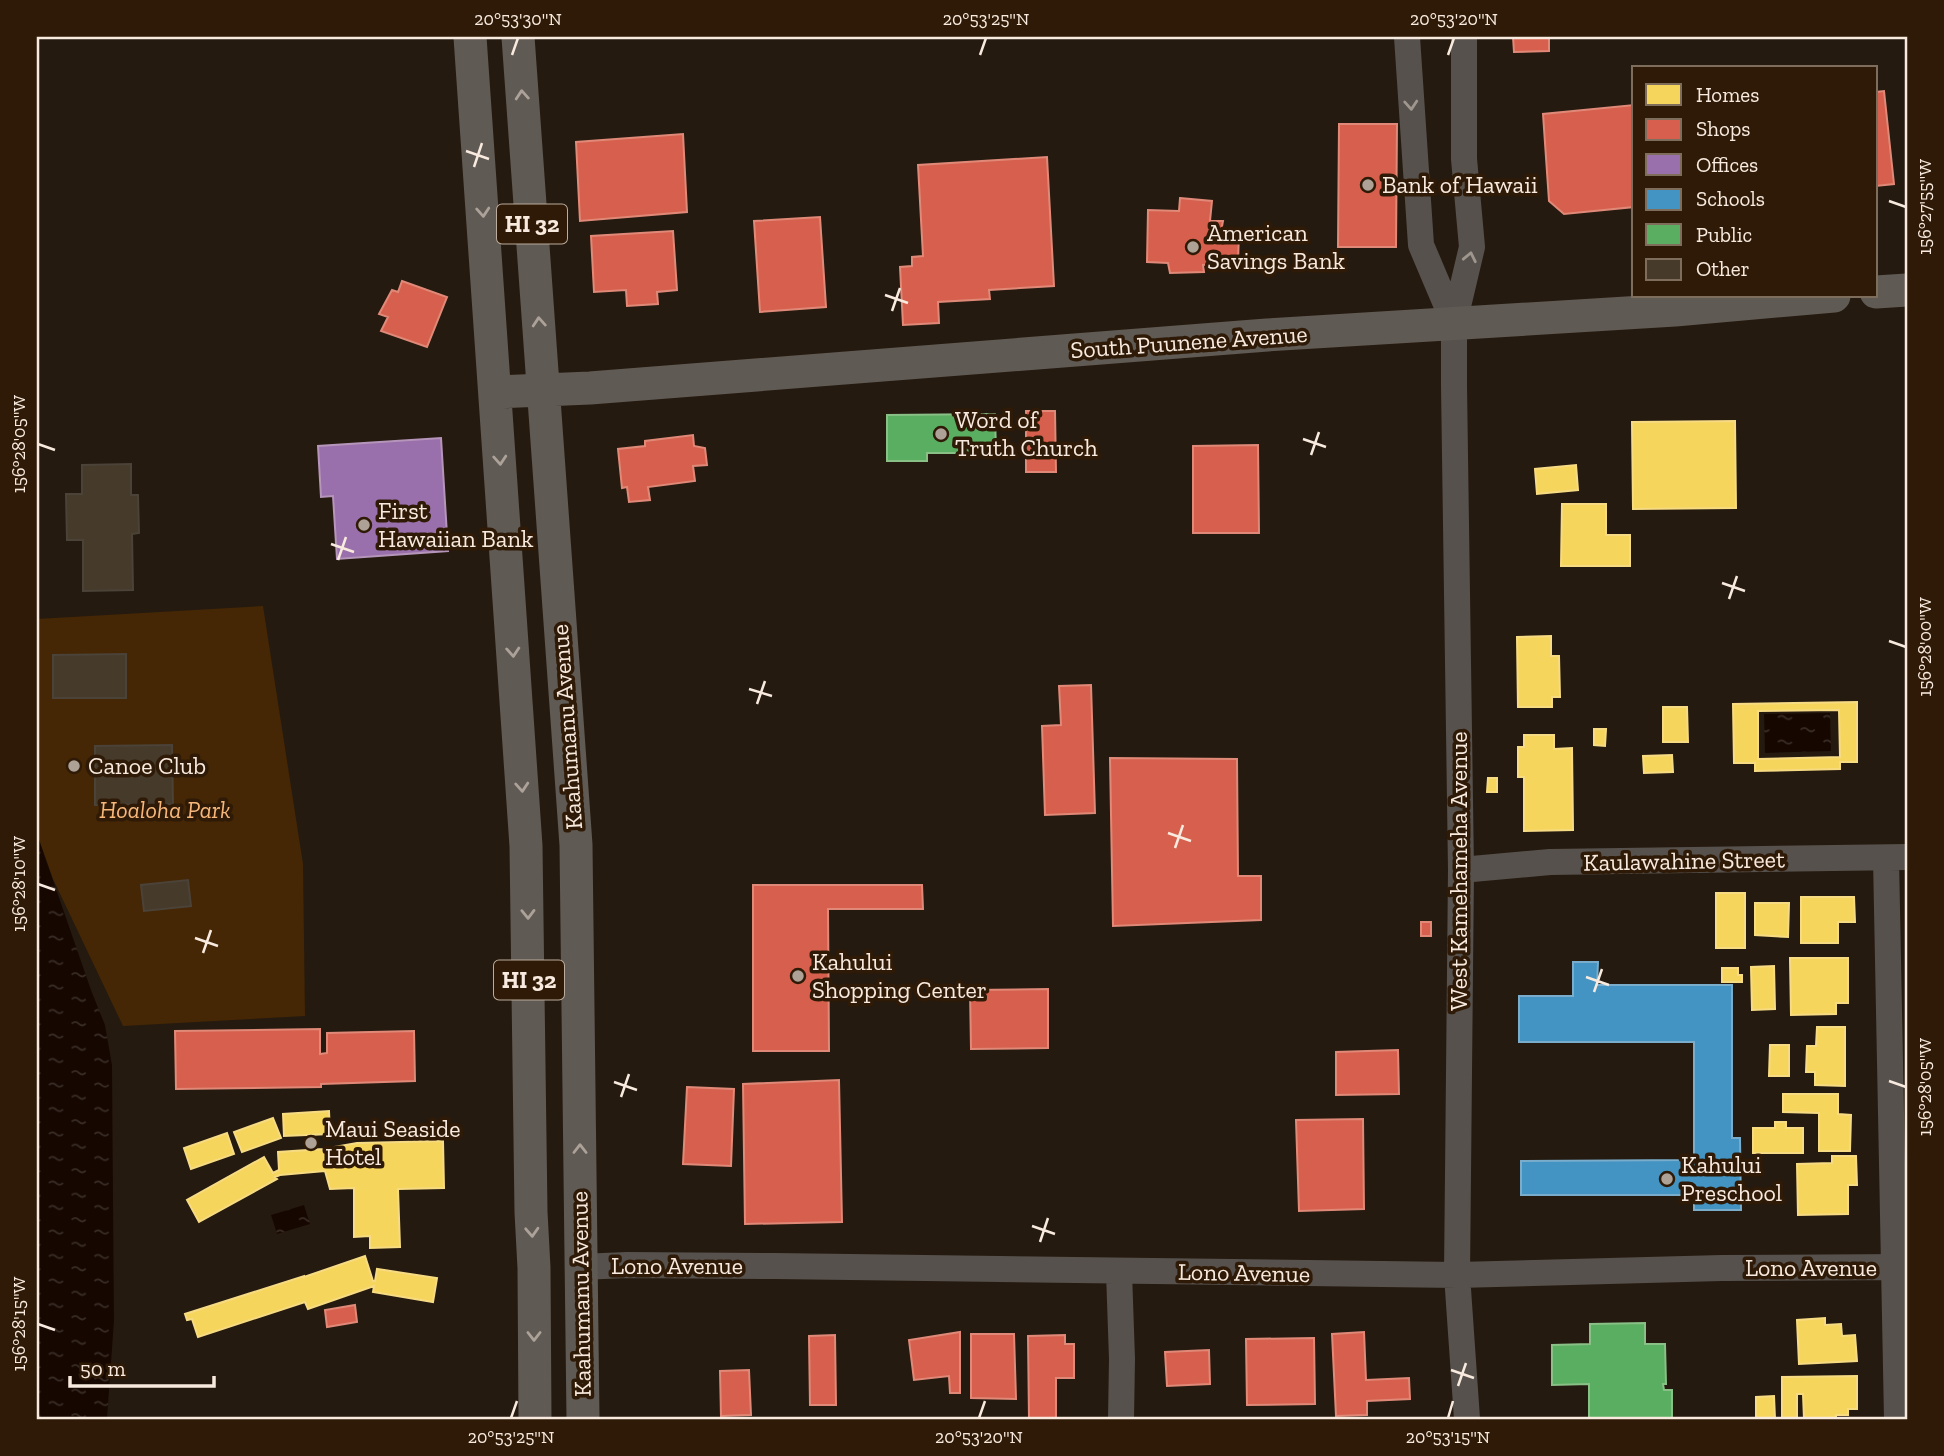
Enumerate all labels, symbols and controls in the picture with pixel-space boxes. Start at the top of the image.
text: 20°53'30"N [474,8,562,30]
text: 20°53'25"N [943,8,1029,30]
text: 20°53'20"N [1410,8,1498,30]
legend [1632,66,1878,298]
text: Homes [1696,82,1759,107]
one-way arrow [515,89,530,100]
one-way arrow [1403,100,1418,111]
text: Shops [1696,116,1750,141]
text: Offices [1696,152,1758,177]
text: 156°27'55"W [1914,159,1936,255]
place label: Bank of Hawaii [1382,170,1538,199]
marker: Bank of Hawaii [1360,177,1376,193]
text: Schools [1696,186,1765,211]
road number: HI 32 [497,204,567,244]
one-way arrow [476,207,491,218]
place label: American Savings Bank [1207,218,1346,275]
text: Public [1696,222,1752,247]
marker: American Savings Bank [1185,239,1201,255]
one-way arrow [1461,251,1476,263]
text: Other [1696,256,1750,281]
one-way arrow [532,316,547,327]
street label: South Puunene Avenue [1069,319,1309,364]
text: 156°28'05"W [8,395,30,493]
place label: Word of Truth Church [955,405,1098,462]
marker: Word of Truth Church [933,426,949,442]
one-way arrow [493,455,508,466]
place label: First Hawaiian Bank [378,496,534,553]
marker: First Hawaiian Bank [356,517,372,533]
text: 156°28'00"W [1914,597,1936,697]
street label: Kaahumanu Avenue [545,623,588,831]
one-way arrow [505,647,520,658]
street label: West Kamehameha Avenue [1444,731,1473,1011]
place label: Canoe Club [88,751,206,780]
marker: Canoe Club [66,758,82,774]
one-way arrow [514,782,529,793]
park label: Hoaloha Park [99,795,231,824]
text: 156°28'10"W [8,836,30,932]
street label: Kaulawahine Street [1583,844,1785,877]
one-way arrow [520,909,535,920]
place label: Kahului Shopping Center [812,947,987,1004]
road number: HI 32 [494,960,564,1000]
marker: Kahului Shopping Center [790,968,806,984]
text: 156°28'05"W [1914,1038,1936,1136]
place label: Maui Seaside Hotel [325,1114,461,1171]
marker: Maui Seaside Hotel [303,1135,319,1151]
one-way arrow [572,1144,587,1155]
place label: Kahului Preschool [1681,1150,1782,1207]
marker: Kahului Preschool [1659,1171,1675,1187]
street label: Kaahumanu Avenue [564,1191,597,1397]
one-way arrow [525,1226,540,1237]
street label: Lono Avenue [611,1251,743,1280]
street label: Lono Avenue [1745,1253,1877,1282]
street label: Lono Avenue [1178,1257,1310,1288]
text: 156°28'15"W [8,1276,30,1371]
one-way arrow [526,1332,542,1342]
scale bar [70,1344,214,1388]
text: 50 m [80,1356,126,1381]
text: 20°53'25"N [468,1426,554,1448]
text: 20°53'20"N [935,1426,1023,1448]
text: 20°53'15"N [1406,1426,1490,1448]

